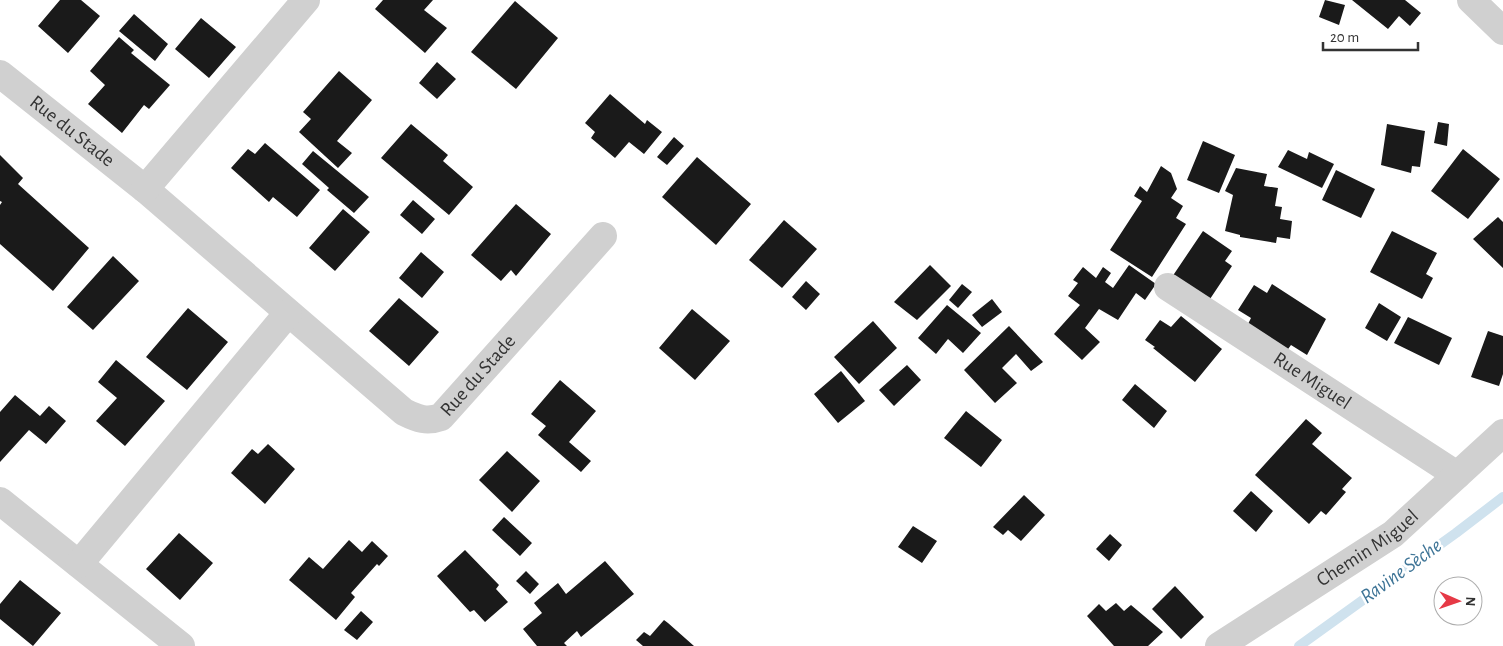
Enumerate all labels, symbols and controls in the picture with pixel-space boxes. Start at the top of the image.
scale bar [1323,20,1418,52]
text: 20 m [1330,30,1359,45]
street label: Rue du Stade [26,92,118,171]
street label: Rue du Stade [437,331,520,420]
street label: Rue Miguel [1270,348,1355,413]
street label: Chemin Miguel [1313,506,1422,590]
water label: Ravine Sèche [1356,535,1446,607]
north arrow [1433,576,1483,626]
text: N [1463,596,1477,607]

